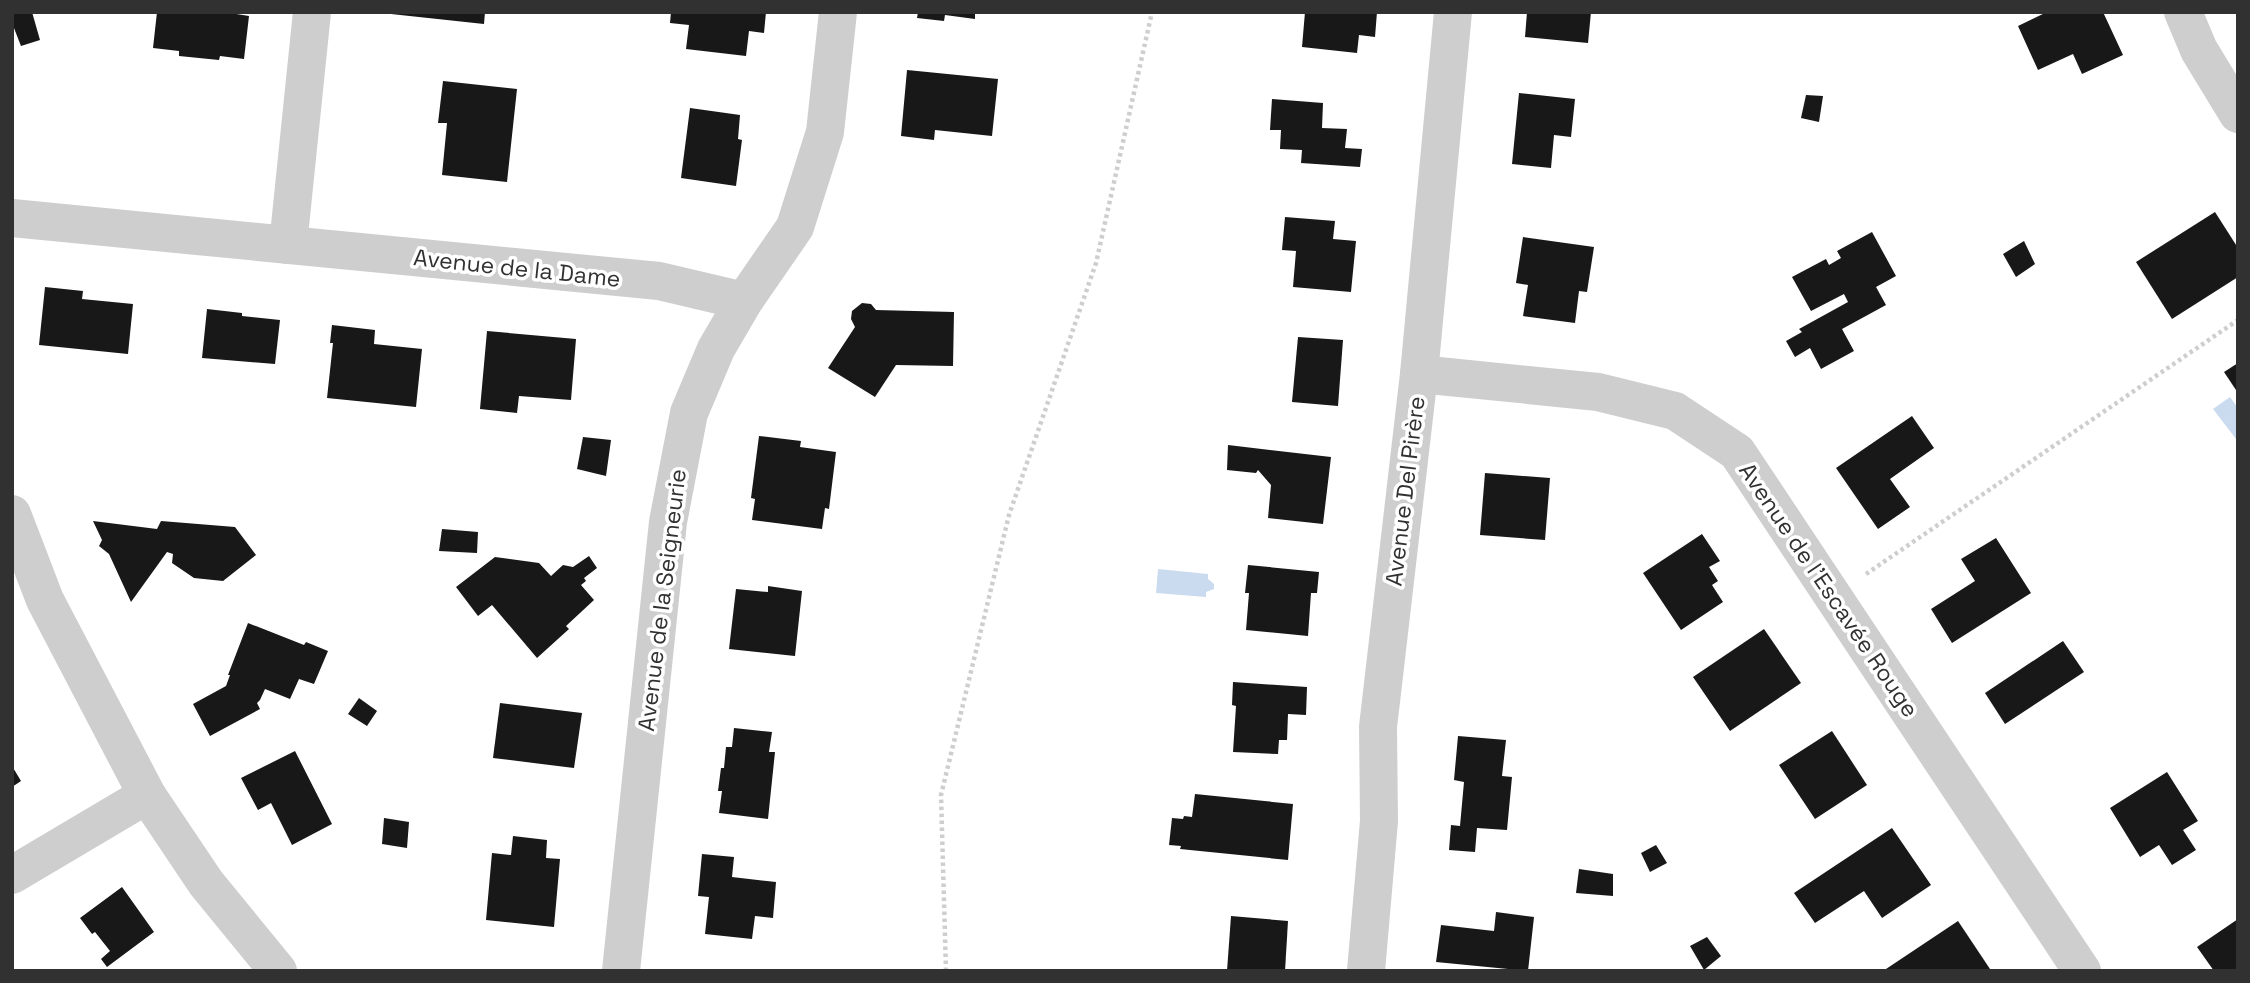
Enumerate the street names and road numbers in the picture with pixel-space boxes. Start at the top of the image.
street label: Avenue de la Dame [412,242,622,294]
street label: Avenue Del Pirère [1378,395,1432,587]
street label: Avenue de l'Escavée Rouge [1733,457,1925,723]
street label: Avenue de la Seigneurie [631,467,693,733]

